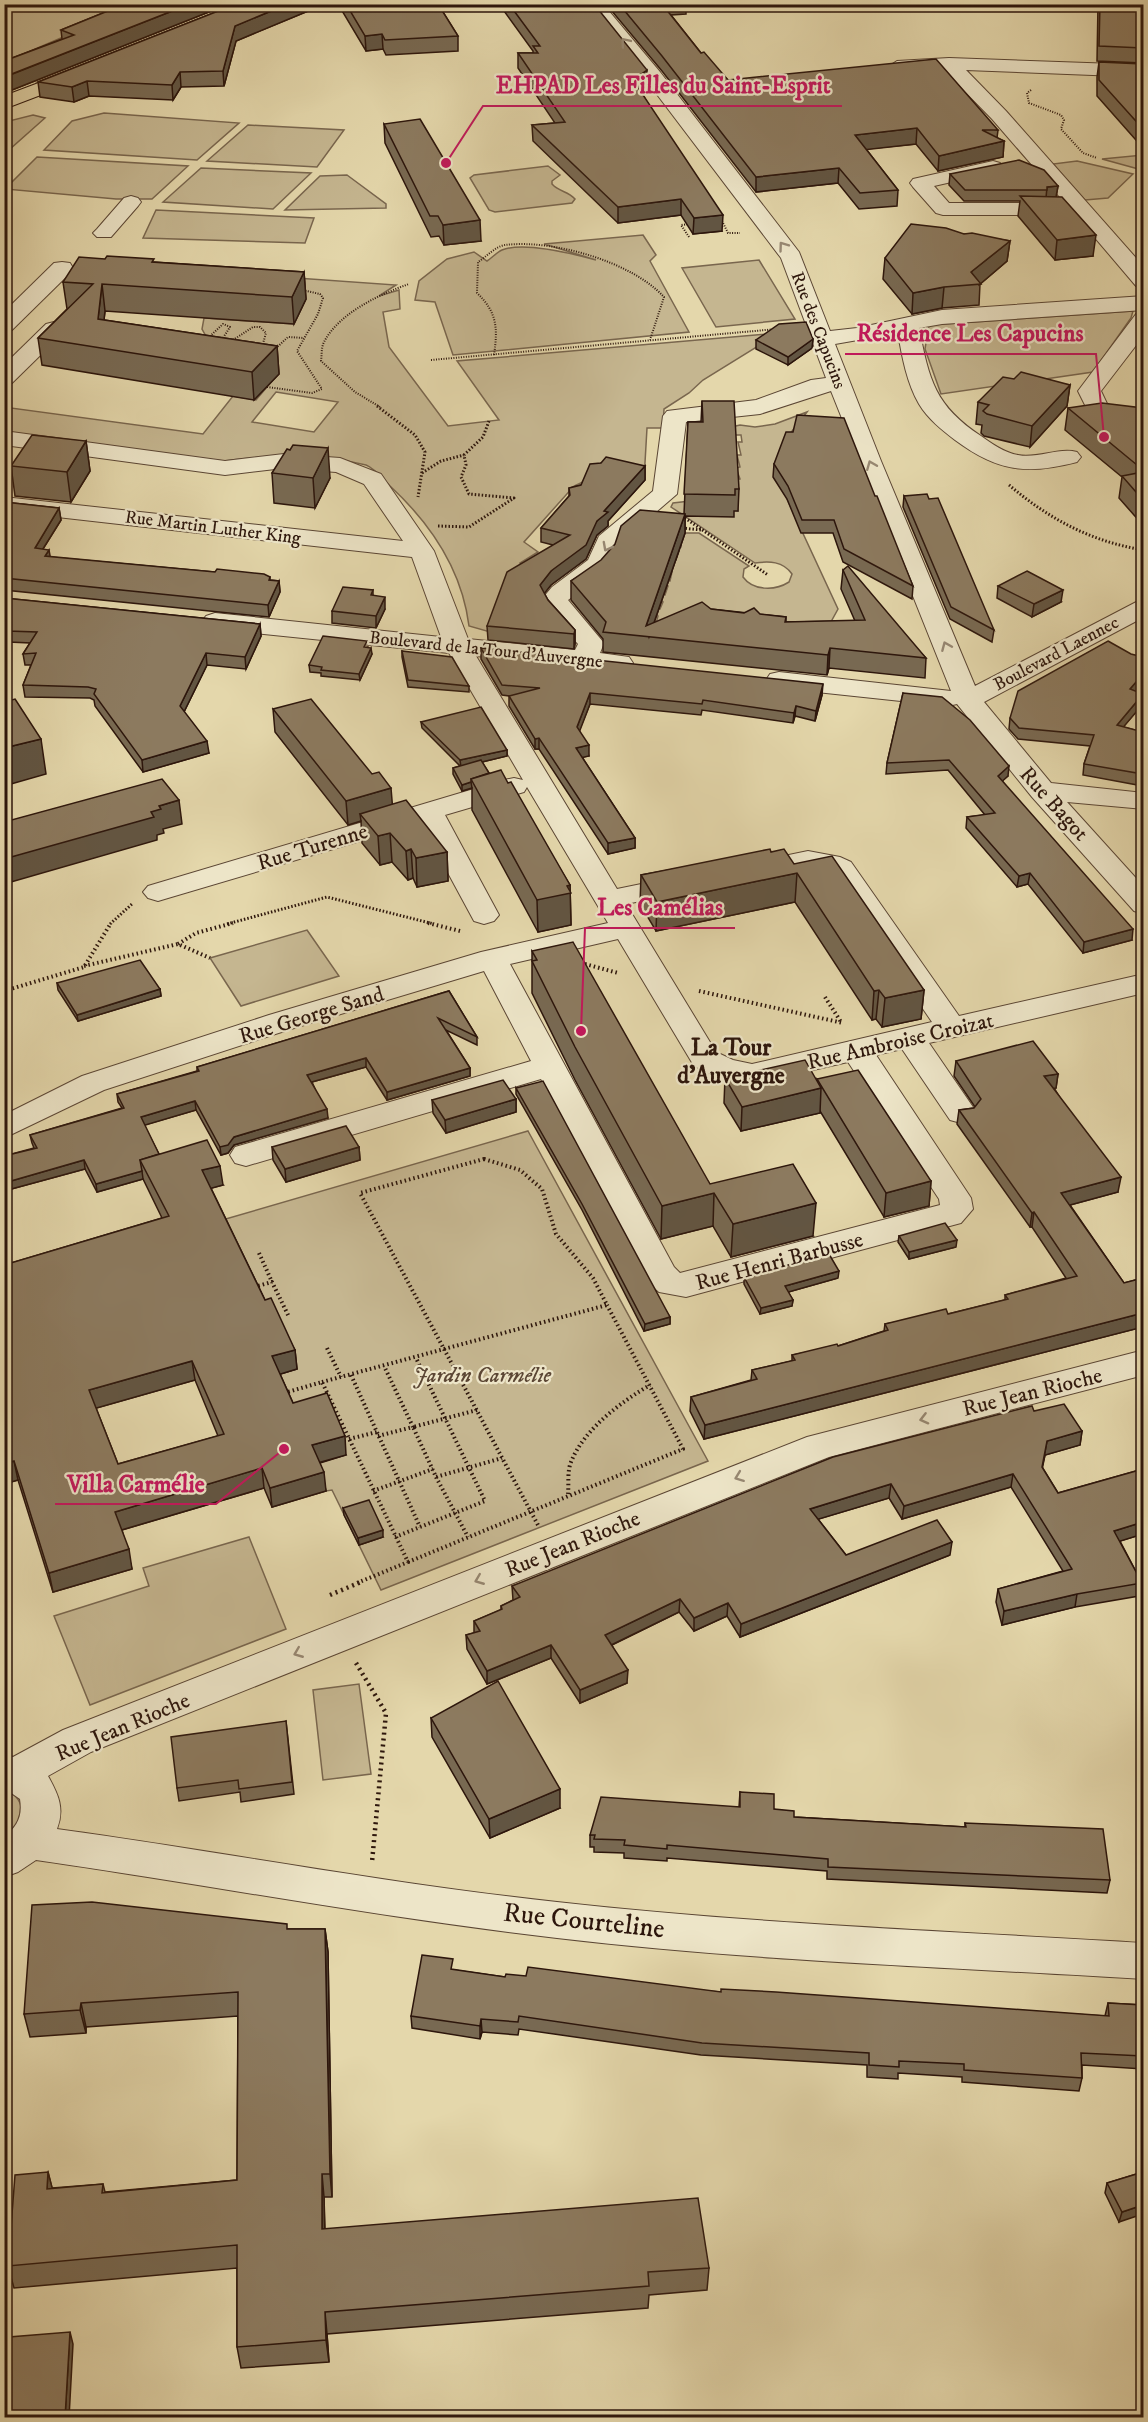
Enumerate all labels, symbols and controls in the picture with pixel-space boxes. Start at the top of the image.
one-way arrow [621,38,632,49]
callout: EHPAD Les Filles du Saint-Esprit [483,64,842,106]
text: EHPAD Les Filles du Saint-Esprit [496,71,831,101]
one-way arrow [779,242,790,253]
street label: Rue des Capucins [786,269,850,392]
callout: Résidence Les Capucins [845,312,1096,354]
text: Résidence Les Capucins [856,319,1084,349]
one-way arrow [866,461,879,471]
street label: Rue Martin Luther King [124,506,302,550]
one-way arrow [603,541,614,551]
street label: Boulevard Laennec [990,611,1123,696]
street label: Boulevard de la Tour d'Auvergne [368,627,604,673]
one-way arrow [941,641,953,652]
street label: Rue Bagot [1013,761,1094,847]
street label: Rue Turenne [254,818,371,877]
callout: Les Camélias [585,886,735,928]
text: Les Camélias [597,893,723,923]
street label: Rue George Sand [236,981,387,1050]
street label: Rue Ambroise Croizat [804,1007,996,1076]
district label: La Tour d'Auvergne [677,1033,785,1091]
street label: Rue Henri Barbusse [693,1226,866,1297]
park label: Jardin Carmélie [413,1362,552,1389]
street label: Rue Jean Rioche [960,1362,1105,1423]
one-way arrow [919,1411,929,1424]
callout: Villa Carmélie [55,1462,216,1504]
text: Villa Carmélie [66,1470,205,1500]
one-way arrow [734,1470,745,1482]
street label: Rue Jean Rioche [501,1505,644,1584]
one-way arrow [474,1573,485,1585]
one-way arrow [294,1646,305,1658]
street label: Rue Jean Rioche [51,1687,194,1768]
street label: Rue Courteline [501,1896,666,1946]

